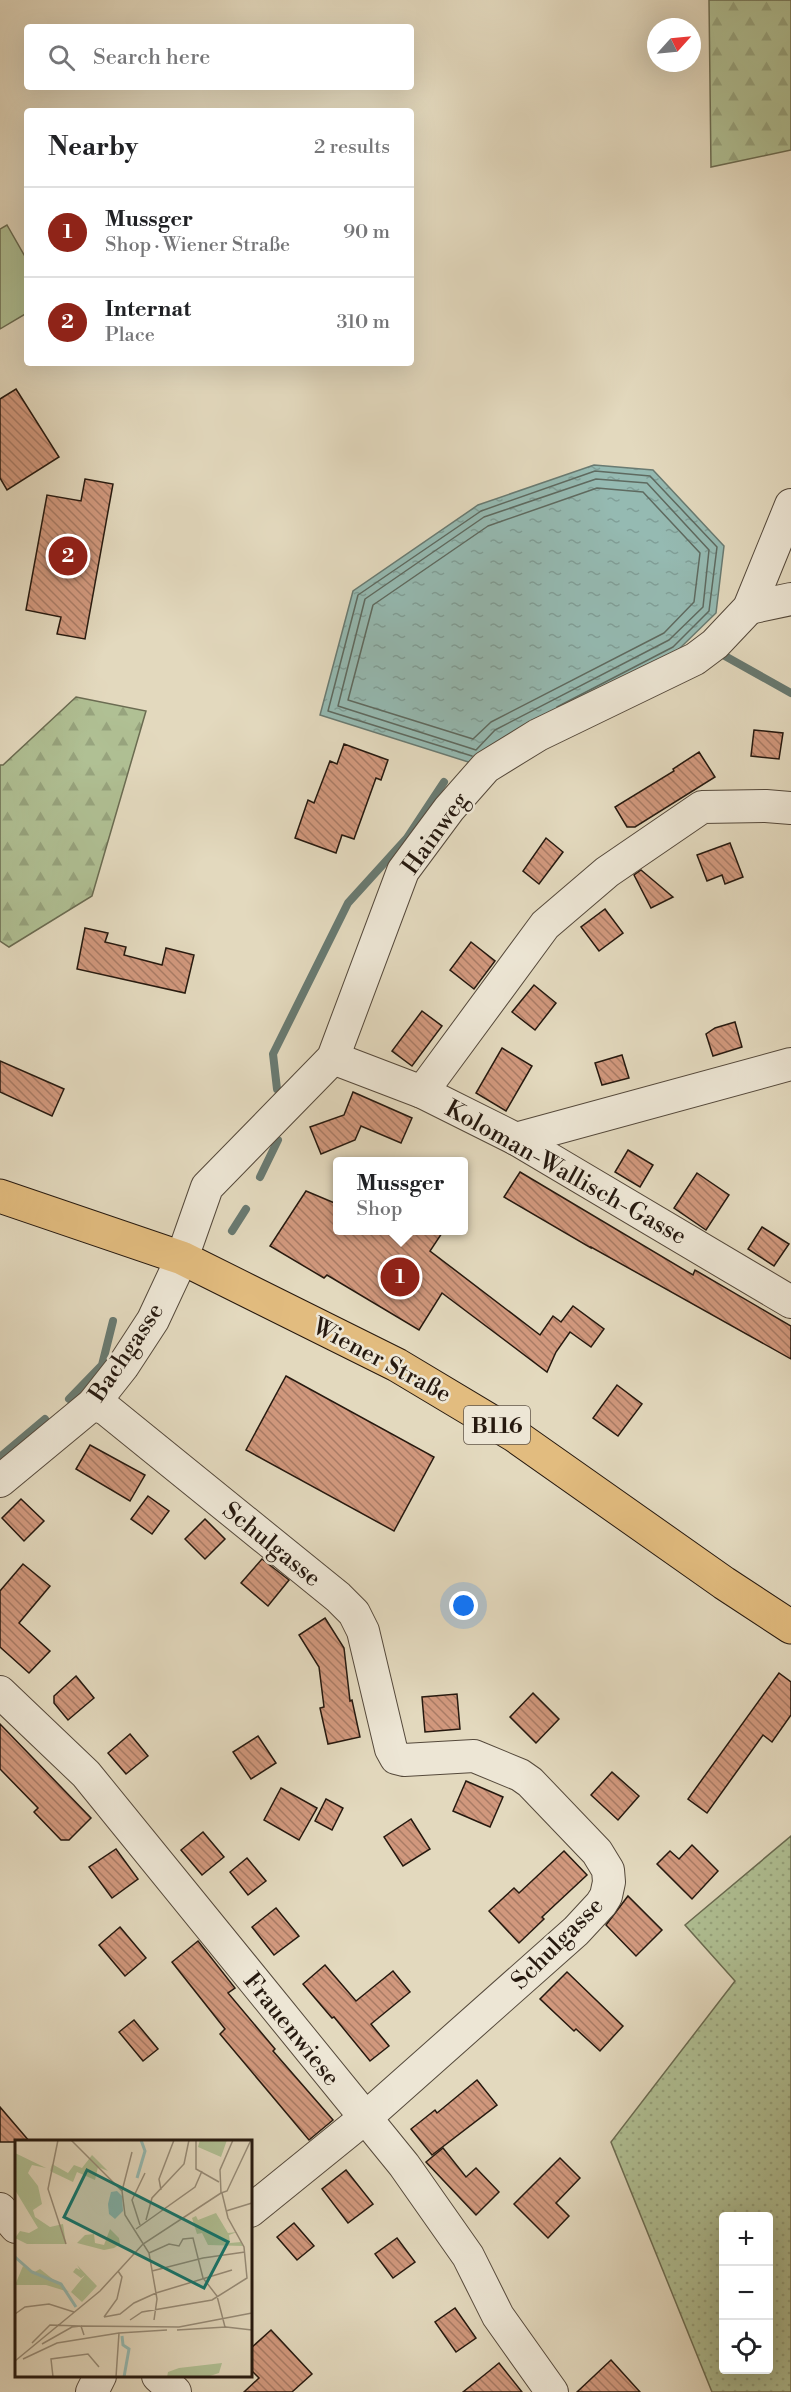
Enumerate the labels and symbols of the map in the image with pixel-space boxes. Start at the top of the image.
north arrow [647,18,701,72]
pin: 2 [48,534,88,578]
street label: Hainweg [396,786,476,881]
street label: Koloman-Wallisch-Gasse [440,1094,692,1252]
pin: 1 [380,1254,420,1300]
street label: Bachgasse [82,1297,171,1409]
street label: Wiener Straße [306,1311,456,1410]
road number: B116 [464,1406,530,1444]
street label: Schulgasse [216,1496,327,1594]
your location [449,1591,478,1620]
street label: Schulgasse [505,1891,610,1996]
street label: Frauenwiese [236,1967,346,2092]
inset map [15,2140,252,2377]

